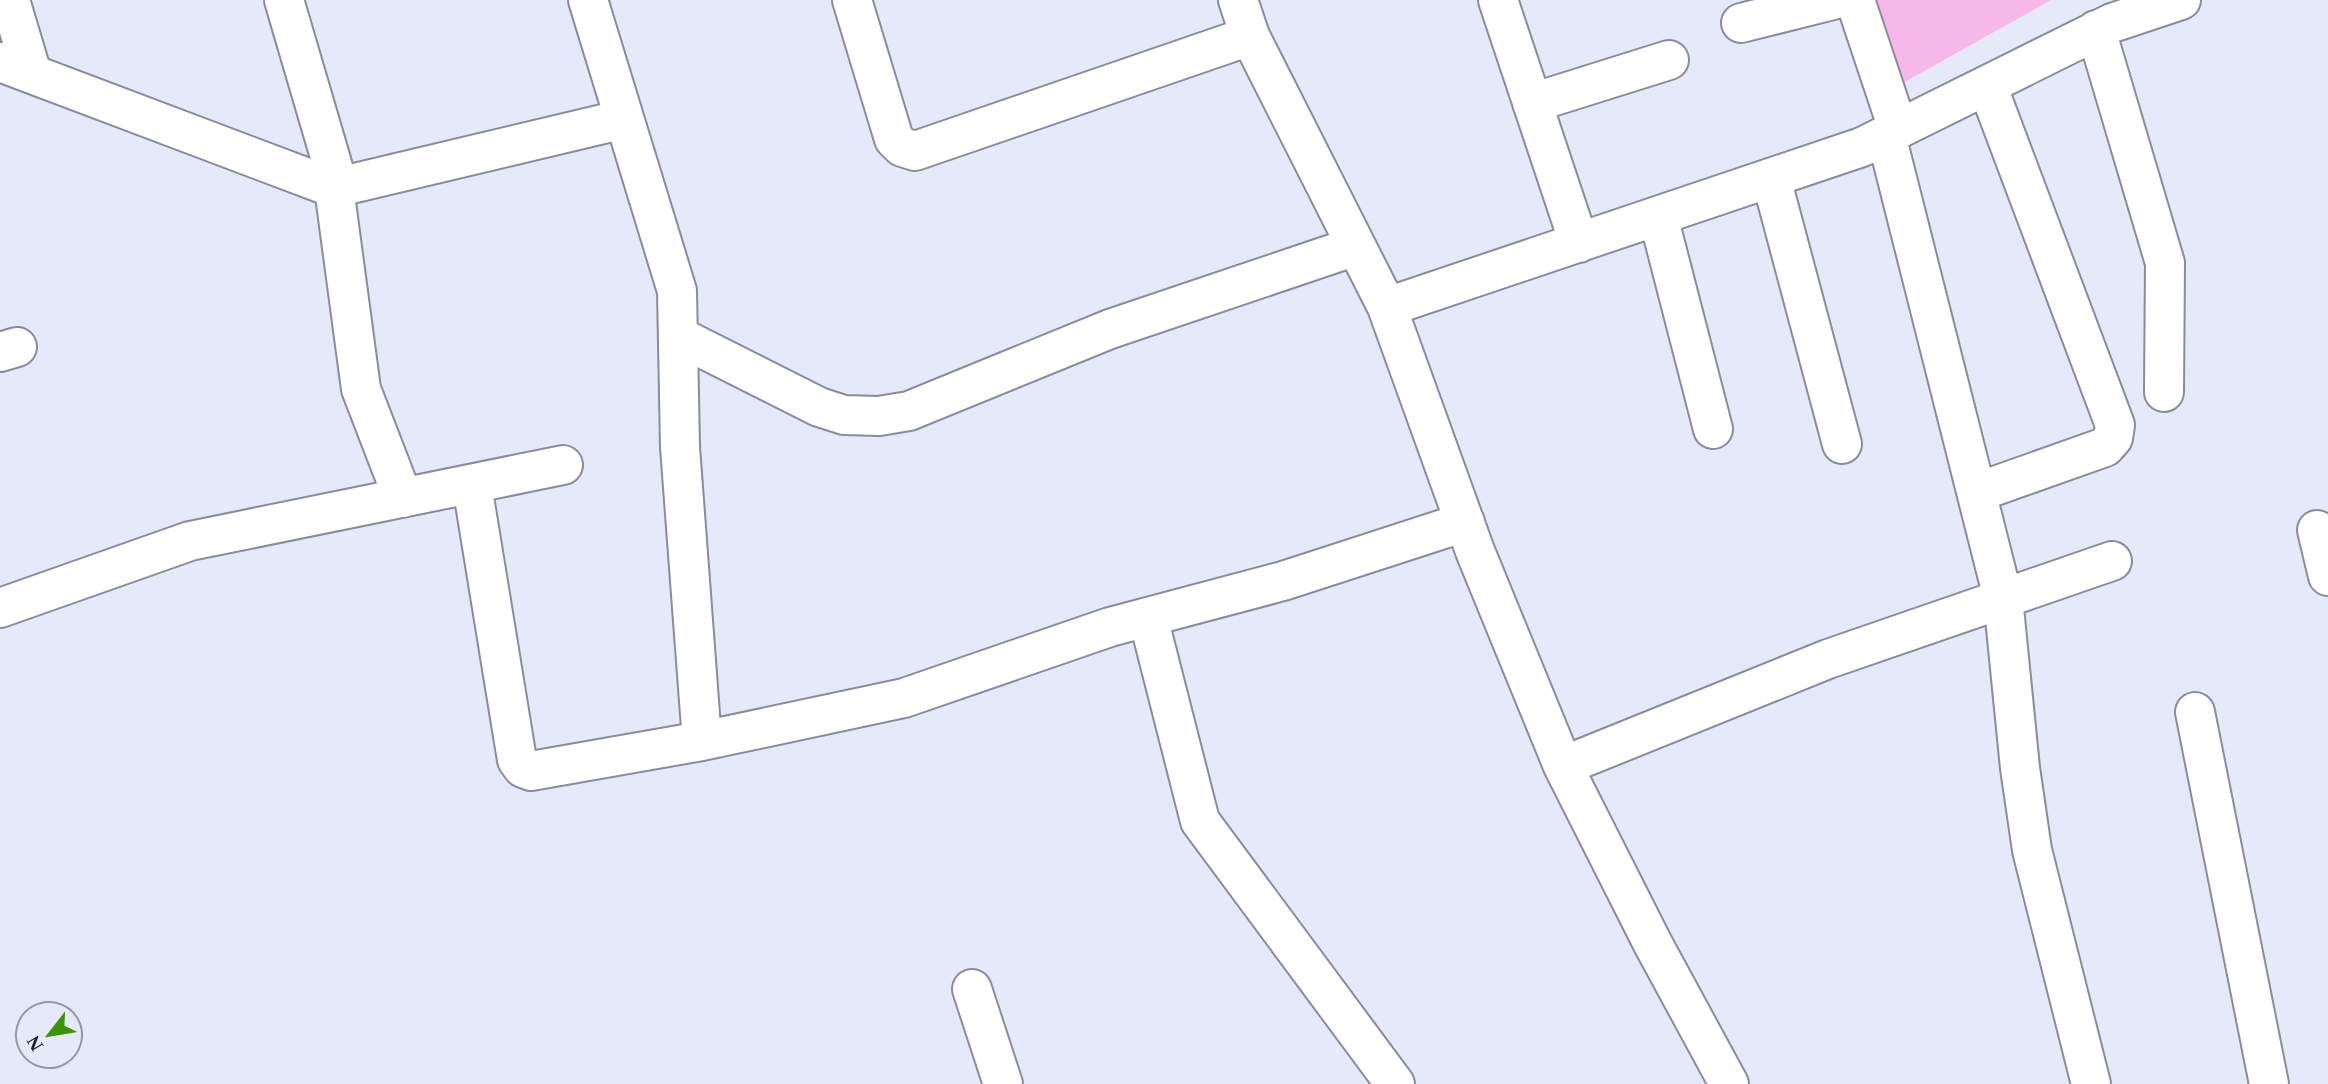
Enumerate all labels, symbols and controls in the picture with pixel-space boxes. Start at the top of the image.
north arrow [14,1000,84,1070]
text: N [22,1032,47,1055]

